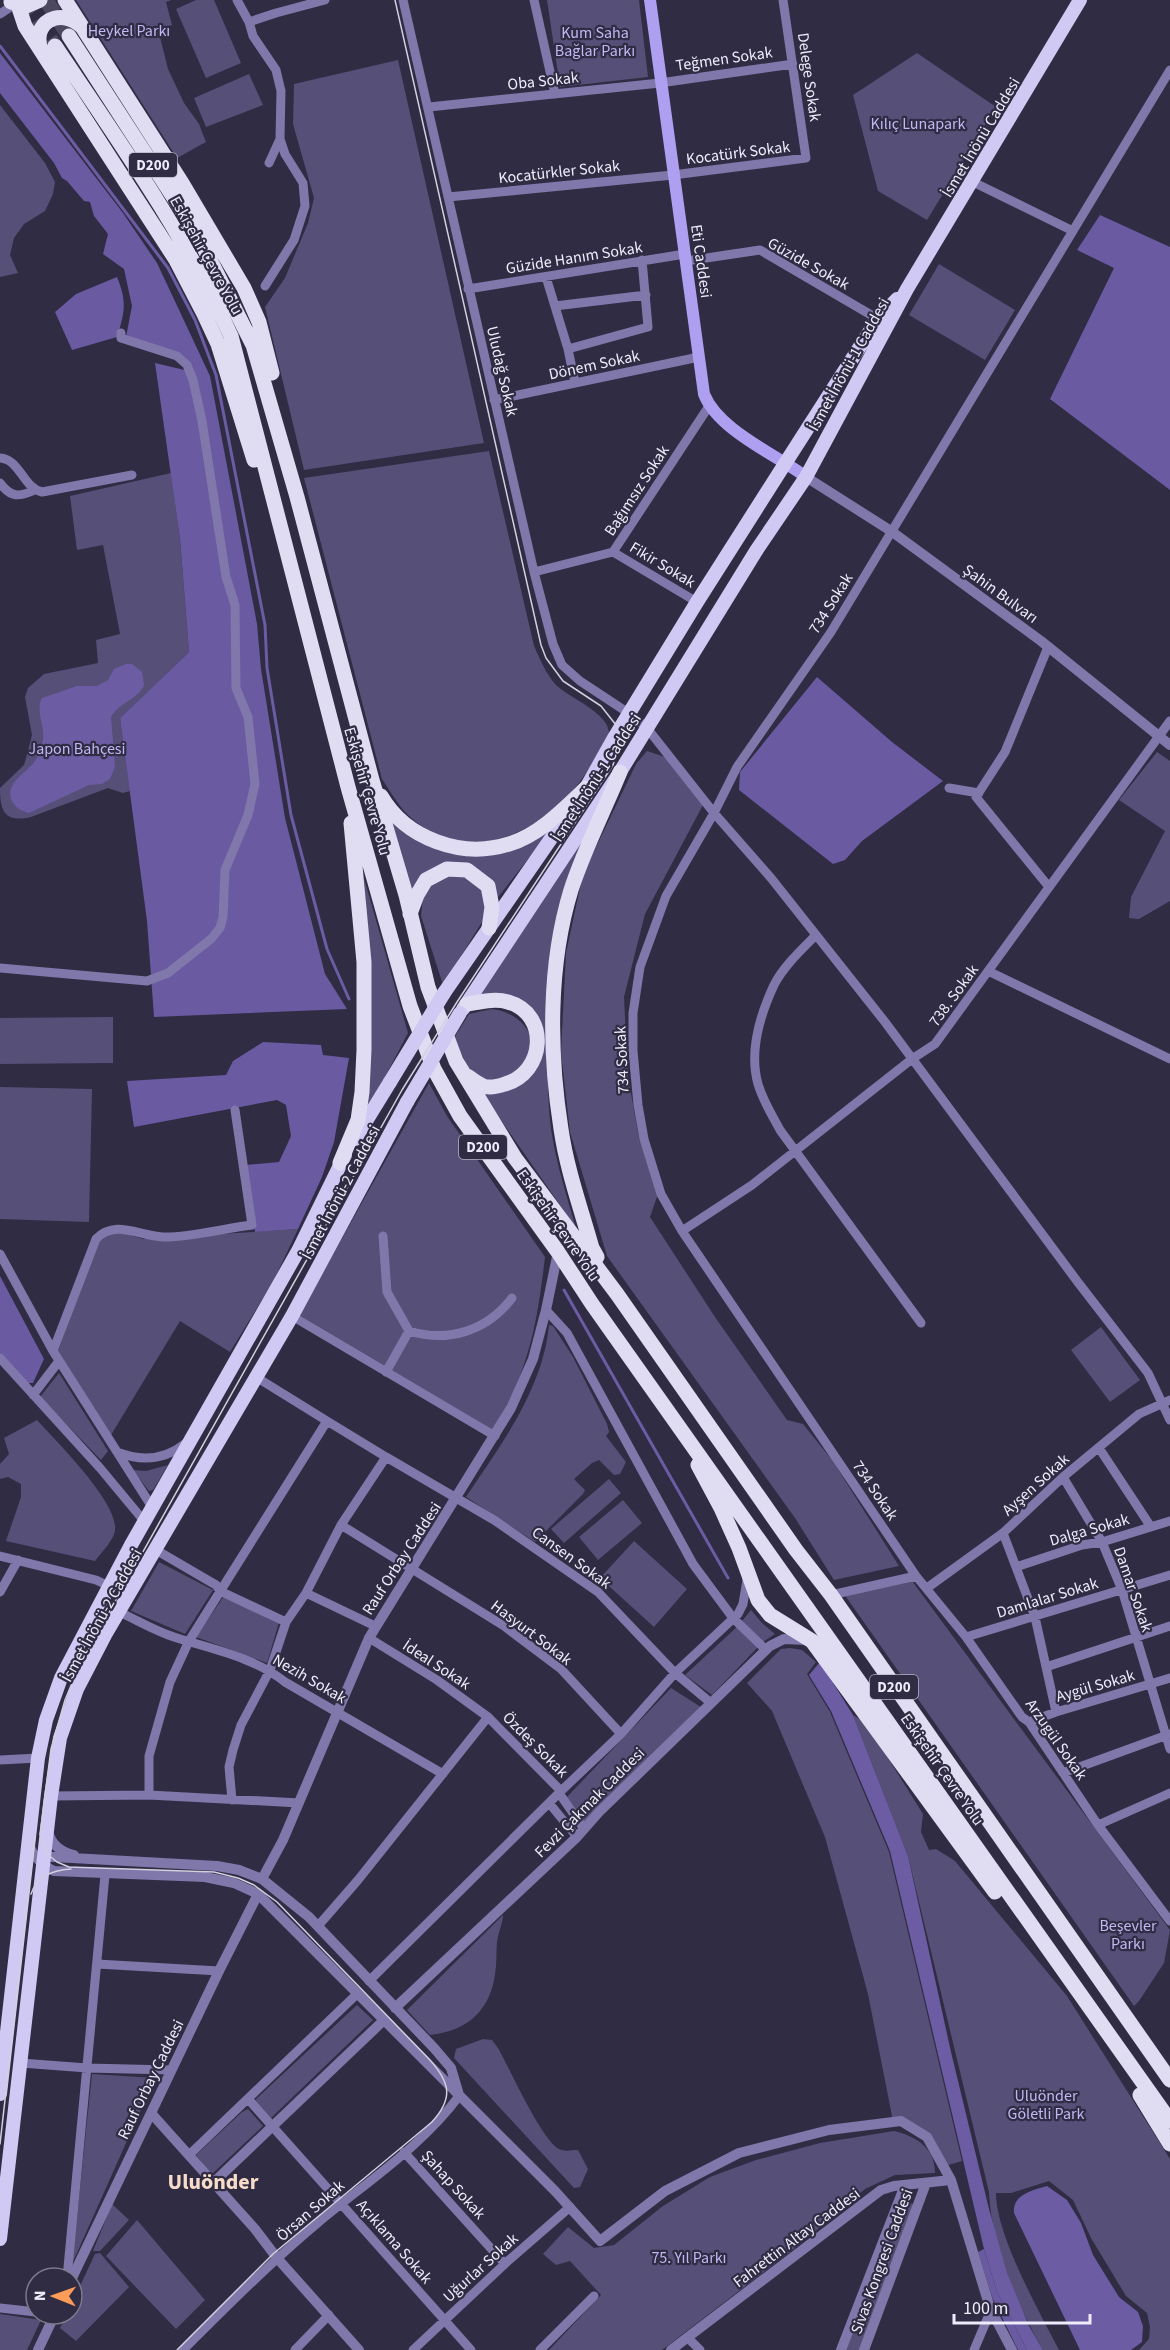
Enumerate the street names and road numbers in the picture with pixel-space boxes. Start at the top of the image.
street label: Delege Sokak [792,31,826,123]
street label: Teğmen Sokak [674,41,774,77]
street label: Oba Sokak [506,66,580,96]
street label: İsmet İnönü Caddesi [936,73,1025,202]
street label: Kocatürk Sokak [685,136,791,170]
road number: D200 [129,153,177,177]
street label: Kocatürkler Sokak [497,155,621,189]
street label: Eskişehir Çevre Yolu [164,192,248,319]
street label: Eti Caddesi [685,223,717,299]
street label: Güzide Sokak [764,232,853,295]
street label: Güzide Hanım Sokak [504,236,644,280]
street label: İsmet İnönü-1 Caddesi [803,294,895,435]
street label: Uludağ Sokak [481,324,523,419]
street label: Dönem Sokak [547,345,642,385]
street label: Bağımsız Sokak [599,441,675,540]
street label: Fikir Sokak [625,537,700,593]
street label: Şahin Bulvarı [958,559,1043,629]
street label: 734 Sokak [803,569,858,638]
street label: İsmet İnönü-1 Caddesi [547,709,647,846]
street label: Eskişehir Çevre Yolu [338,725,396,858]
street label: 738. Sokak [924,960,984,1031]
street label: 734 Sokak [609,1025,635,1094]
street label: İsmet İnönü-2 Caddesi [296,1121,386,1264]
road number: D200 [459,1135,507,1159]
street label: Eskişehir Çevre Yolu [511,1165,605,1286]
street label: Ayşen Sokak [997,1449,1074,1521]
street label: 734 Sokak [847,1456,903,1525]
street label: Rauf Orbay Caddesi [357,1498,447,1619]
street label: Dalga Sokak [1047,1508,1132,1552]
street label: Cansen Sokak [527,1521,616,1594]
street label: Damar Sokak [1108,1544,1158,1635]
street label: İsmet İnönü-2 Caddesi [56,1545,148,1686]
street label: Damlalar Sokak [994,1572,1101,1624]
street label: Hasyurt Sokak [486,1595,577,1671]
street label: İdeal Sokak [398,1635,475,1695]
street label: Nezih Sokak [269,1649,351,1709]
street label: Aygül Sokak [1053,1664,1137,1708]
road number: D200 [870,1675,918,1699]
street label: Arzugül Sokak [1020,1695,1092,1785]
street label: Özdeş Sokak [498,1707,573,1783]
street label: Eskişehir Çevre Yolu [895,1709,989,1830]
street label: Fevzi Çakmak Caddesi [530,1743,650,1863]
street label: Rauf Orbay Caddesi [112,2016,189,2143]
street label: Şahap Sokak [416,2145,490,2224]
street label: Örsan Sokak [272,2175,350,2247]
street label: Fahrettin Altay Caddesi [729,2183,865,2293]
street label: Sivas Kongresi Caddesi [845,2186,918,2337]
street label: Açıklama Sokak [351,2195,437,2289]
street label: Uğurlar Sokak [438,2228,523,2307]

